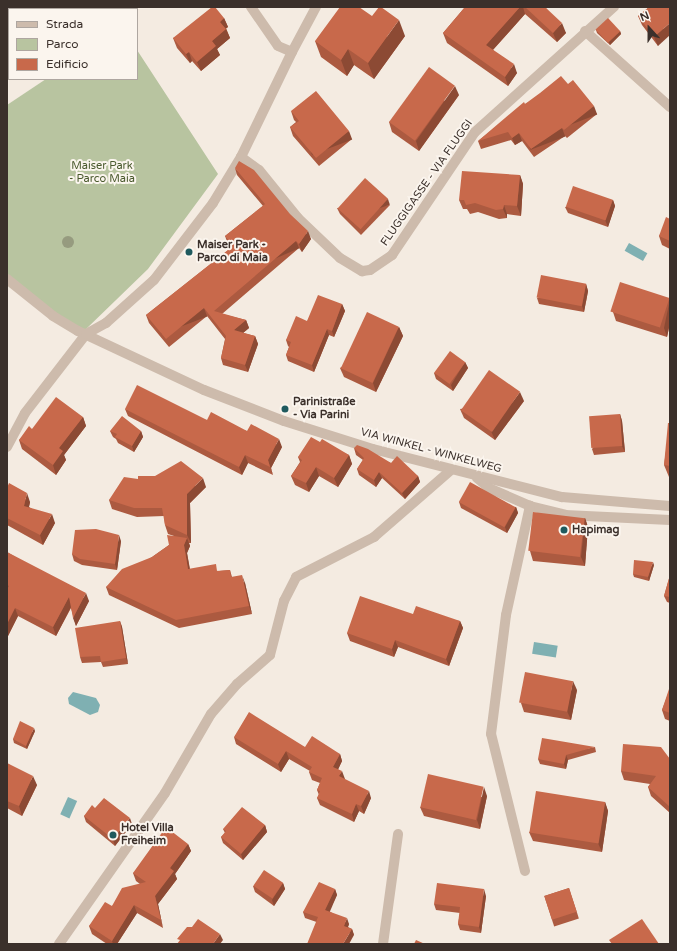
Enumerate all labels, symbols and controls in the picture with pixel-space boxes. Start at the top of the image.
legend [8,8,138,80]
north arrow [629,8,669,48]
text: N [638,9,651,24]
text: Strada [46,17,83,31]
text: Parco [46,37,79,51]
text: Edificio [46,57,88,71]
street label: FLUGGIGASSE - VIA FLUGGI [378,117,476,249]
park label: Maiser Park - Parco Maia [69,160,135,186]
place label: Maiser Park - Parco di Maia [197,239,268,265]
marker: Maiser Park - Parco di Maia [184,247,194,257]
place label: Parinistraße - Via Parini [293,396,355,422]
marker: Parinistraße - Via Parini [280,404,290,414]
street label: VIA WINKEL - WINKELWEG [359,426,503,476]
place label: Hapimag [572,523,619,537]
marker: Hapimag [559,525,569,535]
place label: Hotel Villa Freiheim [121,822,174,848]
marker: Hotel Villa Freiheim [108,830,118,840]

